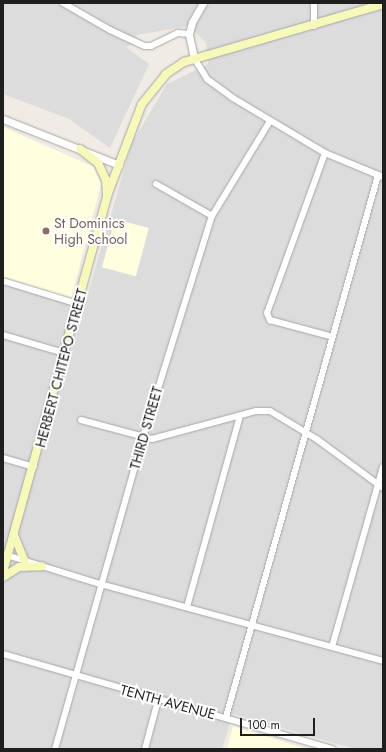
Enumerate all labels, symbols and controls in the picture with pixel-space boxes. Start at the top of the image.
place label: St Dominics High School [54,215,127,248]
marker: St Dominics High School [41,226,51,236]
street label: HERBERT CHITEPO STREET [32,287,90,449]
street label: THIRD STREET [126,385,166,471]
street label: TENTH AVENUE [119,681,217,723]
scale bar [242,710,317,736]
text: 100 m [247,716,280,734]

